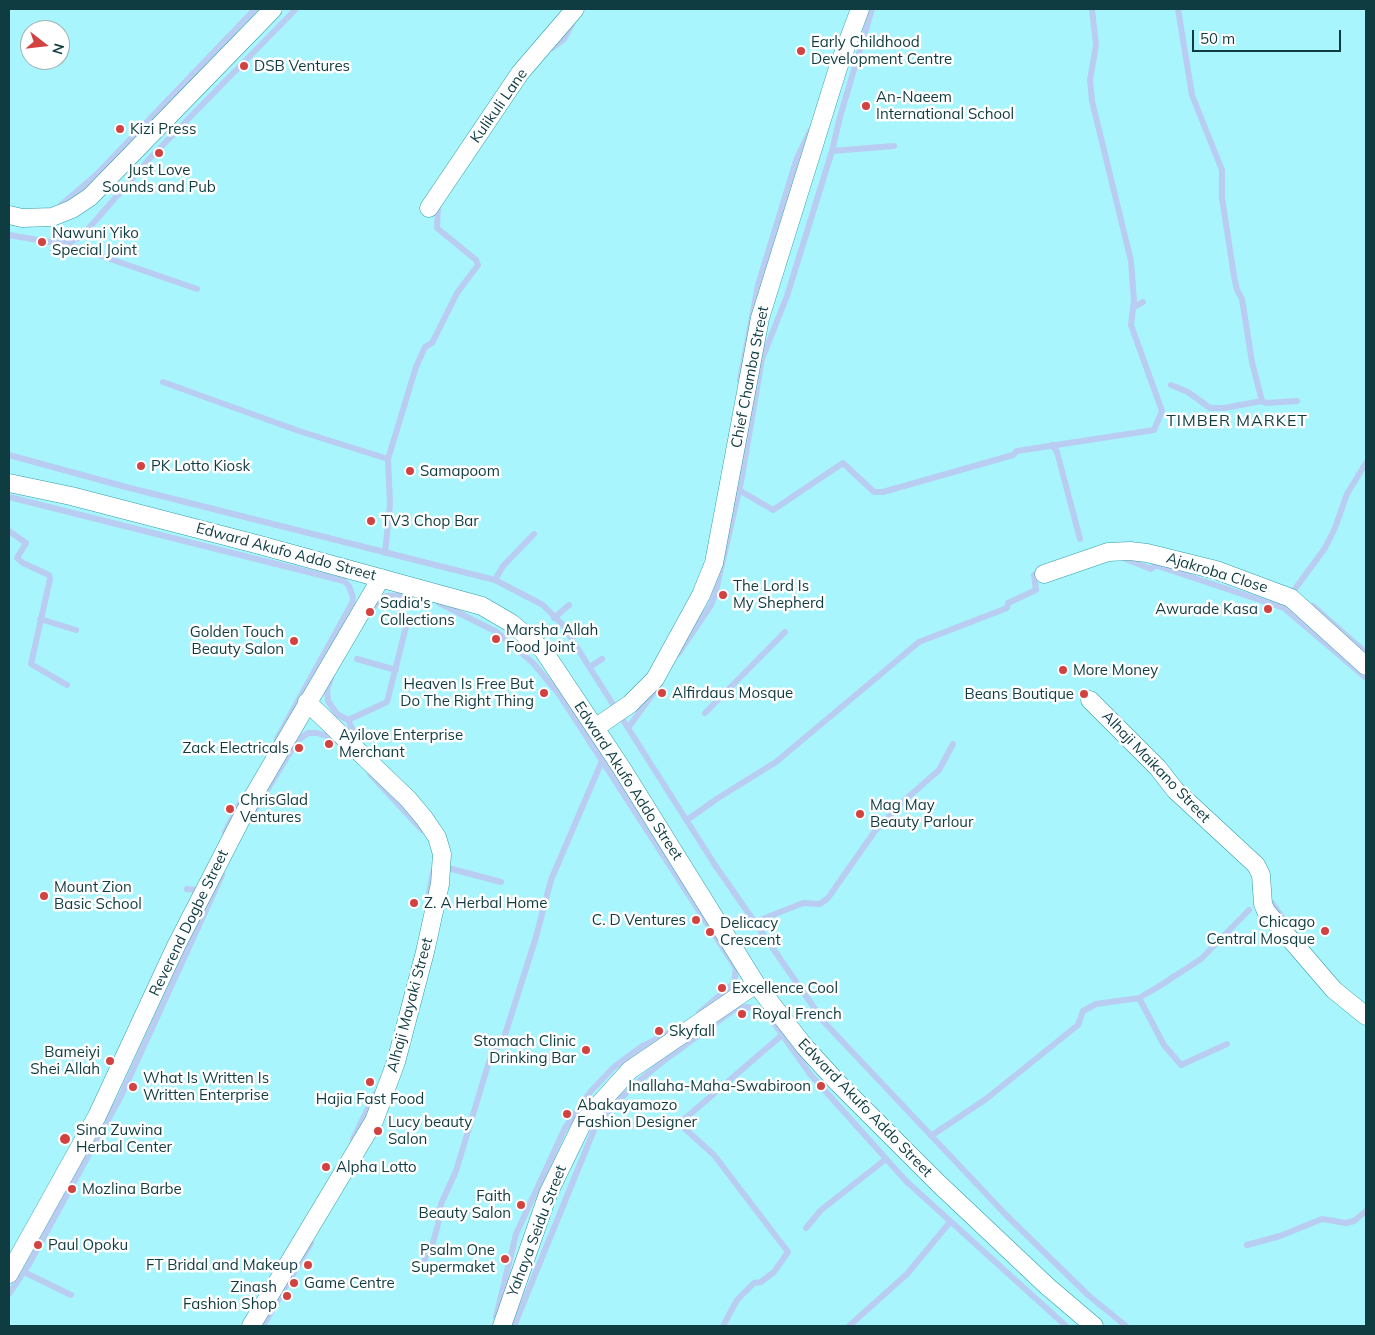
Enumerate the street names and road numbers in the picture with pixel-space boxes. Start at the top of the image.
street label: Kulikuli Lane [467,65,531,147]
street label: Chief Chamba Street [727,304,773,450]
street label: Edward Akufo Addo Street [194,519,378,585]
street label: Ajakroba Close [1164,549,1270,597]
street label: Edward Akufo Addo Street [570,698,686,864]
street label: Alhaji Maikano Street [1098,707,1214,827]
street label: Reverend Dogbe Street [146,847,232,999]
street label: Alhaji Mayaki Street [383,936,437,1074]
street label: Edward Akufo Addo Street [794,1035,936,1181]
street label: Yahaya Seidu Street [504,1163,570,1299]

